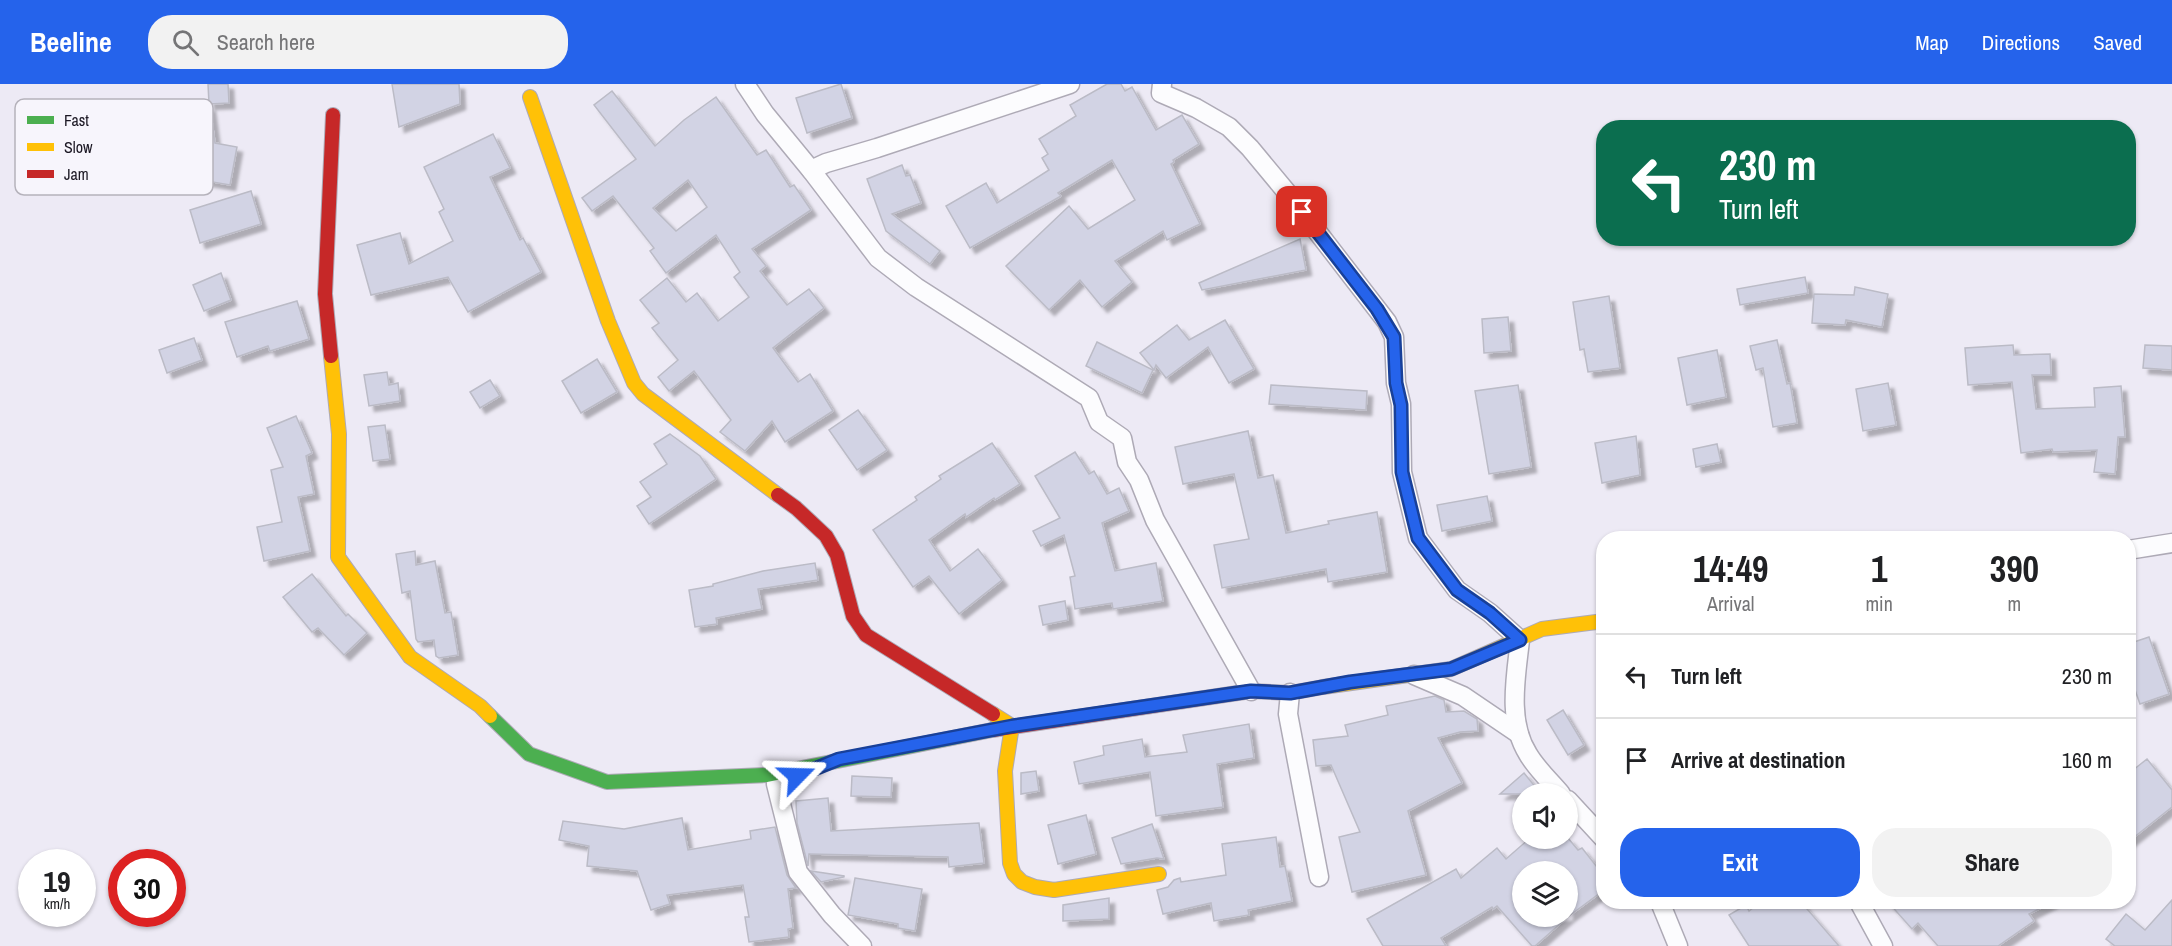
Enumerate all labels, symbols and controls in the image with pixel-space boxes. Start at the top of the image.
search box [148,15,568,69]
text: Beeline [30,23,112,61]
icon: search [169,26,202,59]
text: Search here [217,27,315,57]
text: Map [1915,28,1949,57]
text: Directions [1982,28,2060,57]
text: Saved [2093,28,2142,57]
legend [15,99,213,195]
text: Fast [64,109,89,131]
text: Slow [64,136,93,158]
text: 230 m [1719,137,1817,193]
icon: left [1620,144,1698,222]
text: Jam [64,163,89,185]
pin [1276,186,1327,237]
text: Turn left [1719,191,1798,227]
icon: arrive [1285,195,1318,228]
text: 14:49 [1693,545,1768,593]
text: 1 [1871,545,1887,593]
text: 390 [1990,545,2039,593]
text: Arrival [1707,590,1754,617]
text: min [1865,590,1893,617]
text: m [2008,590,2021,617]
icon: left [1620,660,1653,693]
text: Turn left [1671,661,1742,691]
text: 230 m [2062,661,2112,691]
position arrow [765,744,829,808]
icon: arrive [1620,744,1653,777]
text: Arrive at destination [1671,745,1845,775]
text: 160 m [2062,745,2112,775]
map controls [1512,783,1578,927]
button: sound [1512,783,1578,849]
button: Exit [1620,828,1860,897]
button: Share [1872,828,2112,897]
speed limit sign: 30 [108,849,186,927]
text: 19 [43,861,71,901]
button: layers [1512,861,1578,927]
text: km/h [44,893,70,914]

